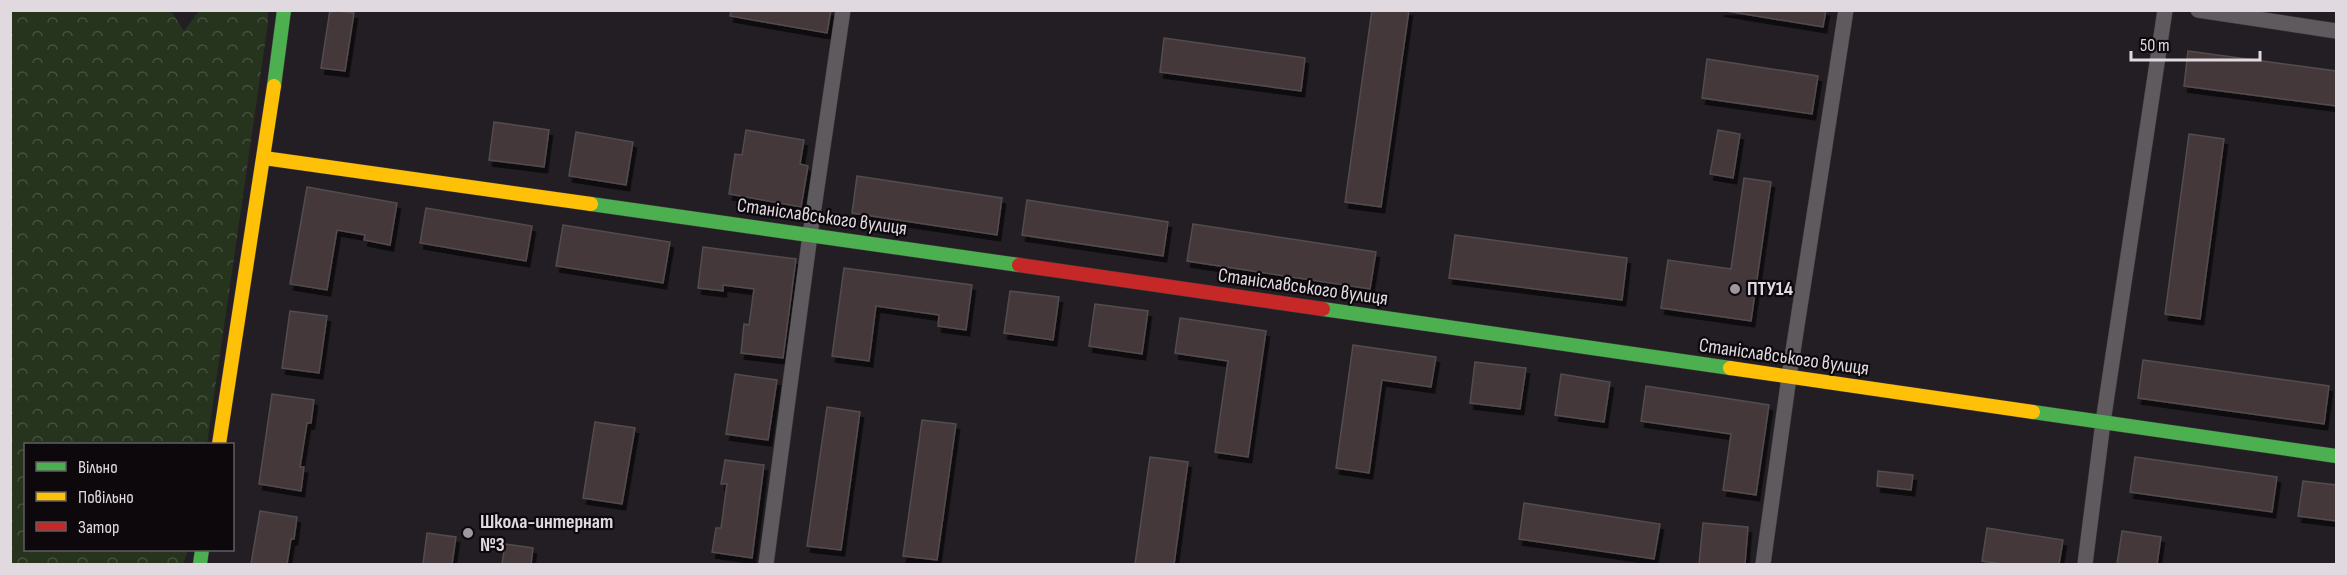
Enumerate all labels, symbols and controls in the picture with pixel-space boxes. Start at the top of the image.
scale bar [2131,24,2260,62]
text: 50 m [2140,35,2170,56]
street label: Станіславського вулиця [735,193,909,241]
street label: Станіславського вулиця [1216,263,1390,311]
place label: ПТУ14 [1747,277,1793,301]
marker: ПТУ14 [1728,282,1742,296]
street label: Станіславського вулиця [1697,333,1871,381]
legend [24,443,234,551]
text: Вільно [78,457,118,478]
text: Повільно [78,487,134,508]
place label: Школа-интернат №3 [480,510,613,557]
text: Затор [78,517,119,538]
marker: Школа-интернат №3 [461,526,475,540]

